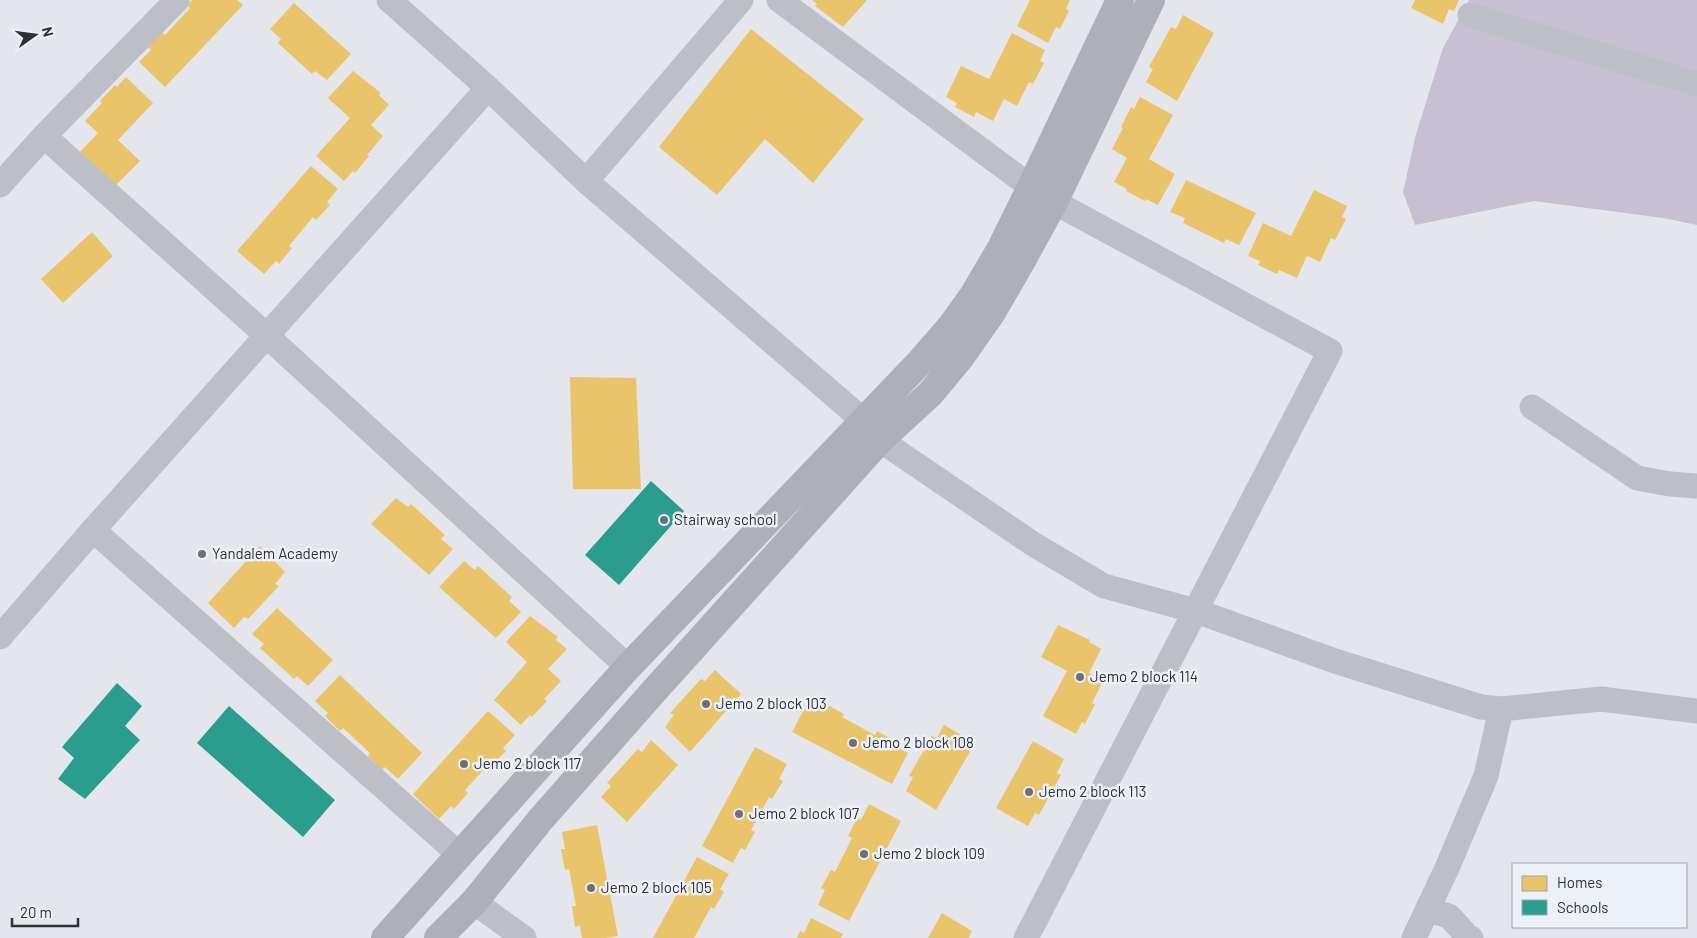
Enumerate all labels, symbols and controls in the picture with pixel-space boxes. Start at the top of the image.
north arrow [10,10,60,60]
text: N [39,25,57,38]
place label: Stairway school [674,510,777,528]
marker: Stairway school [658,514,670,526]
place label: Yandalem Academy [212,544,338,562]
marker: Yandalem Academy [196,548,208,560]
place label: Jemo 2 block 114 [1090,667,1198,685]
marker: Jemo 2 block 114 [1074,671,1086,683]
place label: Jemo 2 block 103 [716,694,827,712]
marker: Jemo 2 block 103 [700,698,712,710]
place label: Jemo 2 block 108 [863,733,974,751]
marker: Jemo 2 block 108 [847,737,859,749]
place label: Jemo 2 block 117 [474,754,581,772]
marker: Jemo 2 block 117 [458,758,470,770]
place label: Jemo 2 block 113 [1039,782,1147,800]
marker: Jemo 2 block 113 [1023,786,1035,798]
place label: Jemo 2 block 107 [749,804,859,822]
marker: Jemo 2 block 107 [733,808,745,820]
place label: Jemo 2 block 109 [874,844,985,862]
marker: Jemo 2 block 109 [858,848,870,860]
legend [1512,863,1687,928]
text: Homes [1557,873,1602,891]
place label: Jemo 2 block 105 [601,878,712,896]
marker: Jemo 2 block 105 [585,882,597,894]
scale bar [12,896,79,928]
text: Schools [1557,898,1609,916]
text: 20 m [20,903,52,921]

